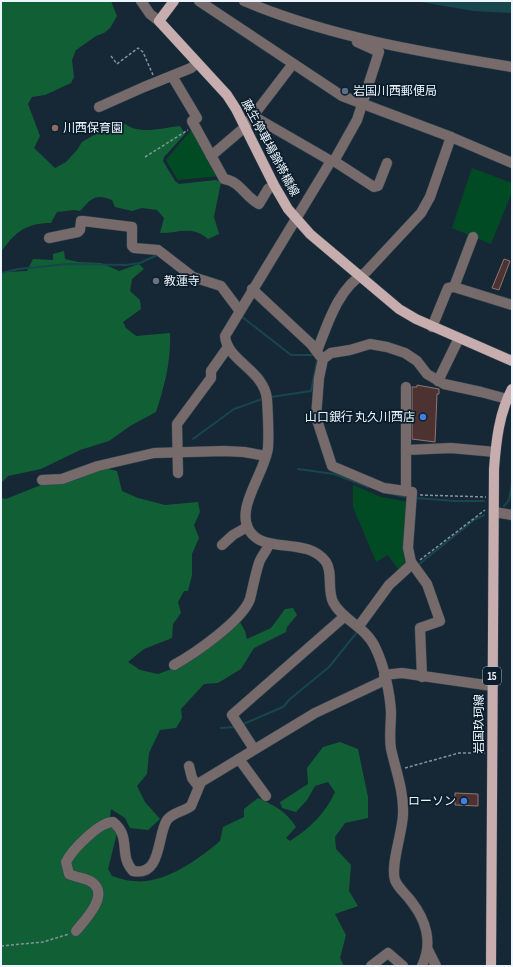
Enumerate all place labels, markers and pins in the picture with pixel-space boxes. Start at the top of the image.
place label: 岩国川西郵便局 [353,84,437,99]
marker: 岩国川西郵便局 [340,86,350,96]
place label: 川西保育園 [63,121,123,136]
marker: 川西保育園 [50,123,60,133]
place label: 教蓮寺 [164,274,200,289]
marker: 教蓮寺 [151,276,161,286]
place label: 山口銀行 丸久川西店 [305,410,415,425]
marker: 山口銀行 丸久川西店 [418,412,428,422]
place label: ローソン [408,794,456,809]
marker: ローソン [459,796,469,806]

